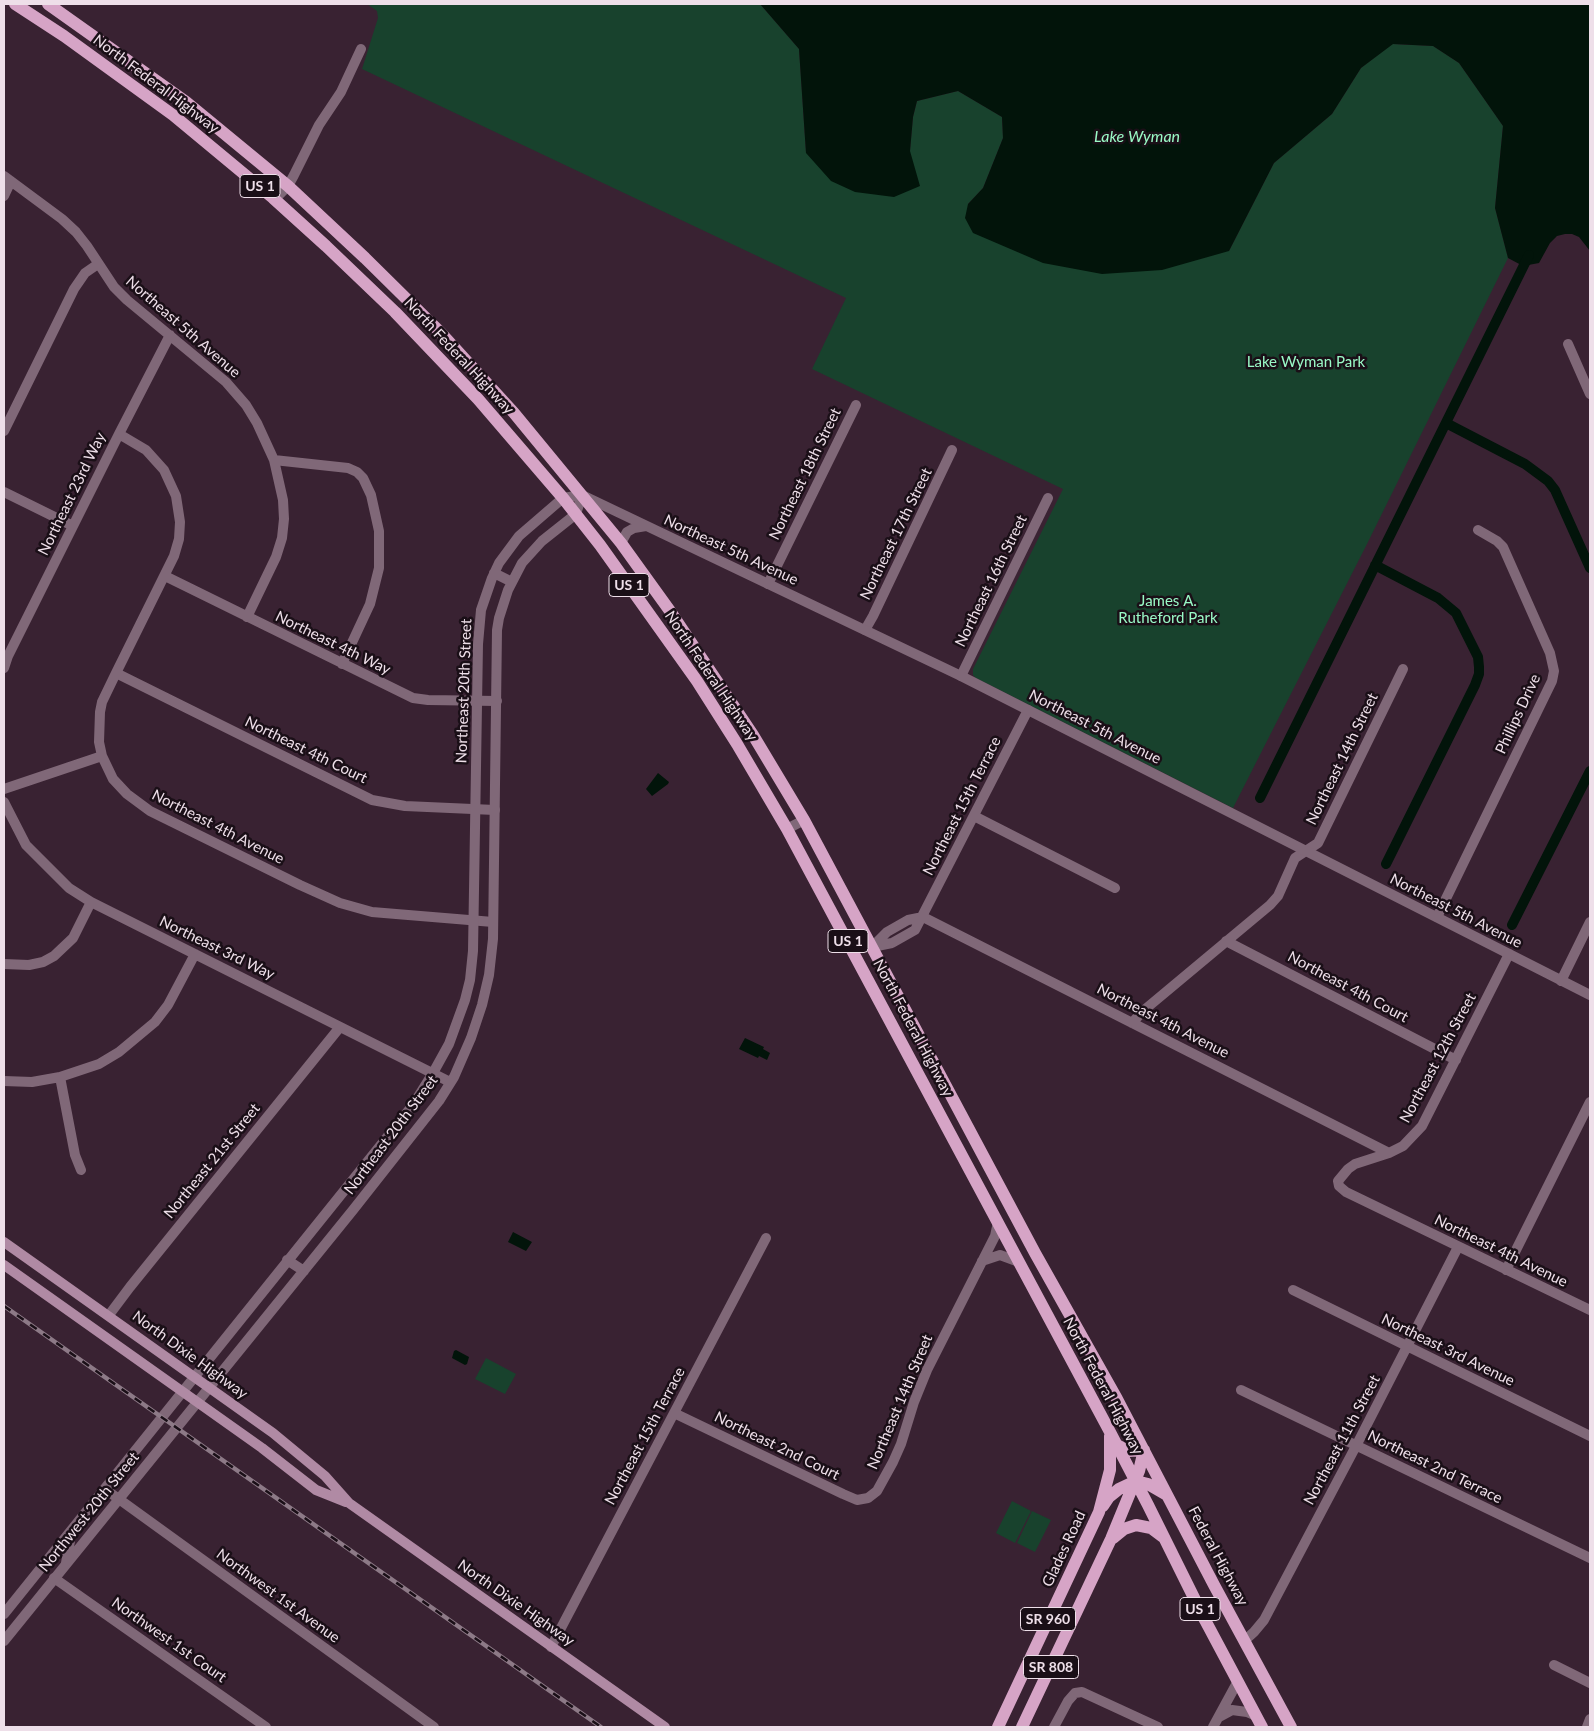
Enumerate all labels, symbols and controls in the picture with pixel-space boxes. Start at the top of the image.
street label: North Federal Highway [90,31,222,137]
water label: Lake Wyman [1094,127,1180,147]
road number: US 1 [240,175,280,198]
street label: Northeast 5th Avenue [122,272,244,382]
street label: North Federal Highway [400,294,518,418]
park label: Lake Wyman Park [1247,353,1365,371]
street label: Northeast 18th Street [765,405,845,543]
street label: Northeast 23rd Way [34,430,110,558]
street label: Northeast 17th Street [856,465,936,603]
street label: Northeast 5th Avenue [661,511,801,589]
street label: Northeast 16th Street [951,512,1031,650]
road number: US 1 [609,574,649,596]
park label: James A. Rutheford Park [1118,592,1218,627]
street label: Northeast 4th Way [272,607,394,679]
street label: North Federal Highway [661,608,761,744]
street label: Northeast 20th Street [452,618,476,764]
street label: Phillips Drive [1492,671,1544,757]
street label: Northeast 5th Avenue [1026,686,1164,768]
street label: Northeast 14th Street [1302,690,1382,828]
street label: Northeast 4th Court [242,713,370,787]
street label: Northeast 15th Terrace [919,734,1005,878]
street label: Northeast 4th Avenue [149,786,287,868]
street label: Northeast 5th Avenue [1387,870,1525,952]
street label: Northeast 3rd Way [157,912,277,984]
road number: US 1 [828,929,868,952]
street label: Northeast 4th Court [1285,948,1411,1026]
street label: North Federal Highway [869,956,957,1100]
street label: Northeast 4th Avenue [1094,980,1232,1062]
street label: Northeast 12th Street [1396,990,1480,1126]
street label: Northeast 20th Street [340,1072,442,1198]
street label: Northeast 21st Street [160,1100,264,1222]
street label: Northeast 4th Avenue [1431,1211,1571,1291]
street label: North Dixie Highway [129,1307,251,1403]
street label: Northeast 3rd Avenue [1379,1310,1517,1390]
street label: North Federal Highway [1059,1314,1147,1458]
street label: Northeast 14th Street [863,1332,937,1472]
street label: Northeast 15th Terrace [601,1364,689,1508]
street label: Northeast 11th Street [1300,1372,1384,1508]
street label: Northeast 2nd Court [712,1408,842,1484]
street label: Northeast 2nd Terrace [1365,1427,1505,1507]
street label: Northwest 20th Street [35,1449,143,1575]
street label: Federal Highway [1184,1503,1252,1609]
street label: Glades Road [1039,1508,1089,1590]
street label: Northwest 1st Avenue [213,1545,343,1647]
street label: North Dixie Highway [454,1556,578,1650]
street label: Northwest 1st Court [108,1594,230,1686]
road number: US 1 [1180,1598,1220,1620]
road number: SR 960 [1020,1608,1076,1630]
road number: SR 808 [1024,1655,1078,1678]

